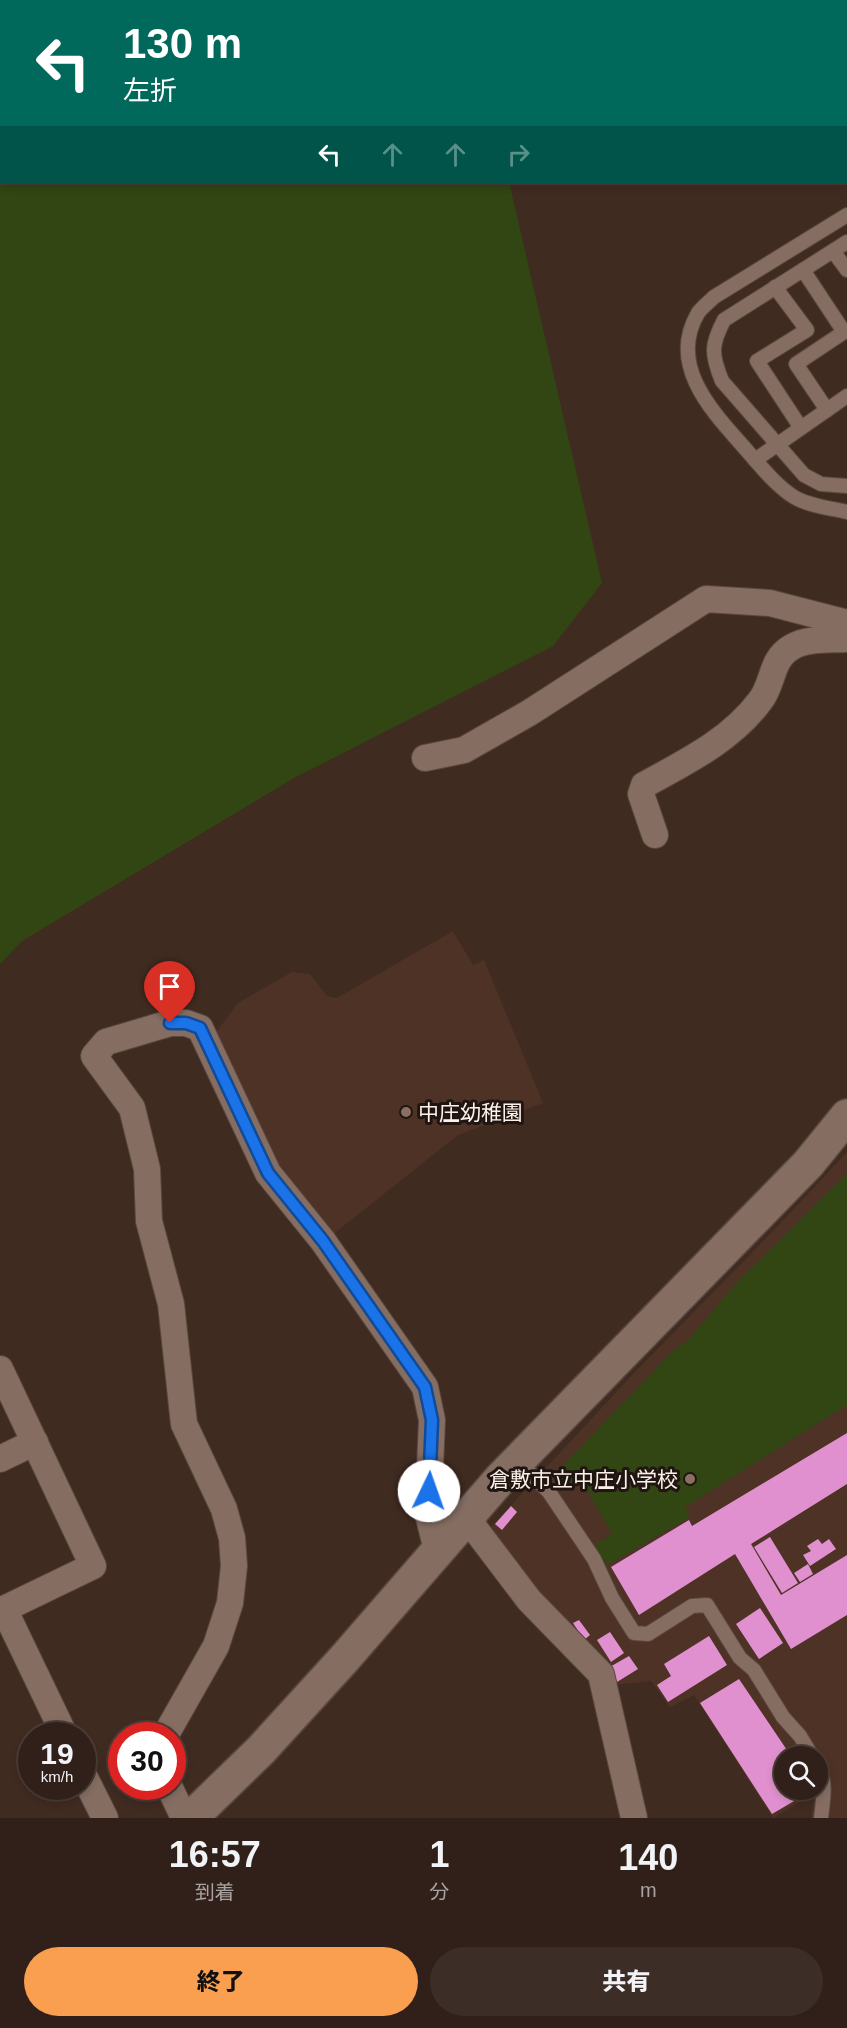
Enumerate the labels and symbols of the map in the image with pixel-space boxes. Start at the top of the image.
pin [144,961,195,1023]
place label: 中庄幼稚園 [418,1101,523,1124]
marker: 中庄幼稚園 [399,1105,413,1119]
position arrow [397,1459,461,1523]
place label: 倉敷市立中庄小学校 [489,1468,678,1491]
marker: 倉敷市立中庄小学校 [683,1472,697,1486]
speed limit sign: 30 [108,1722,186,1800]

